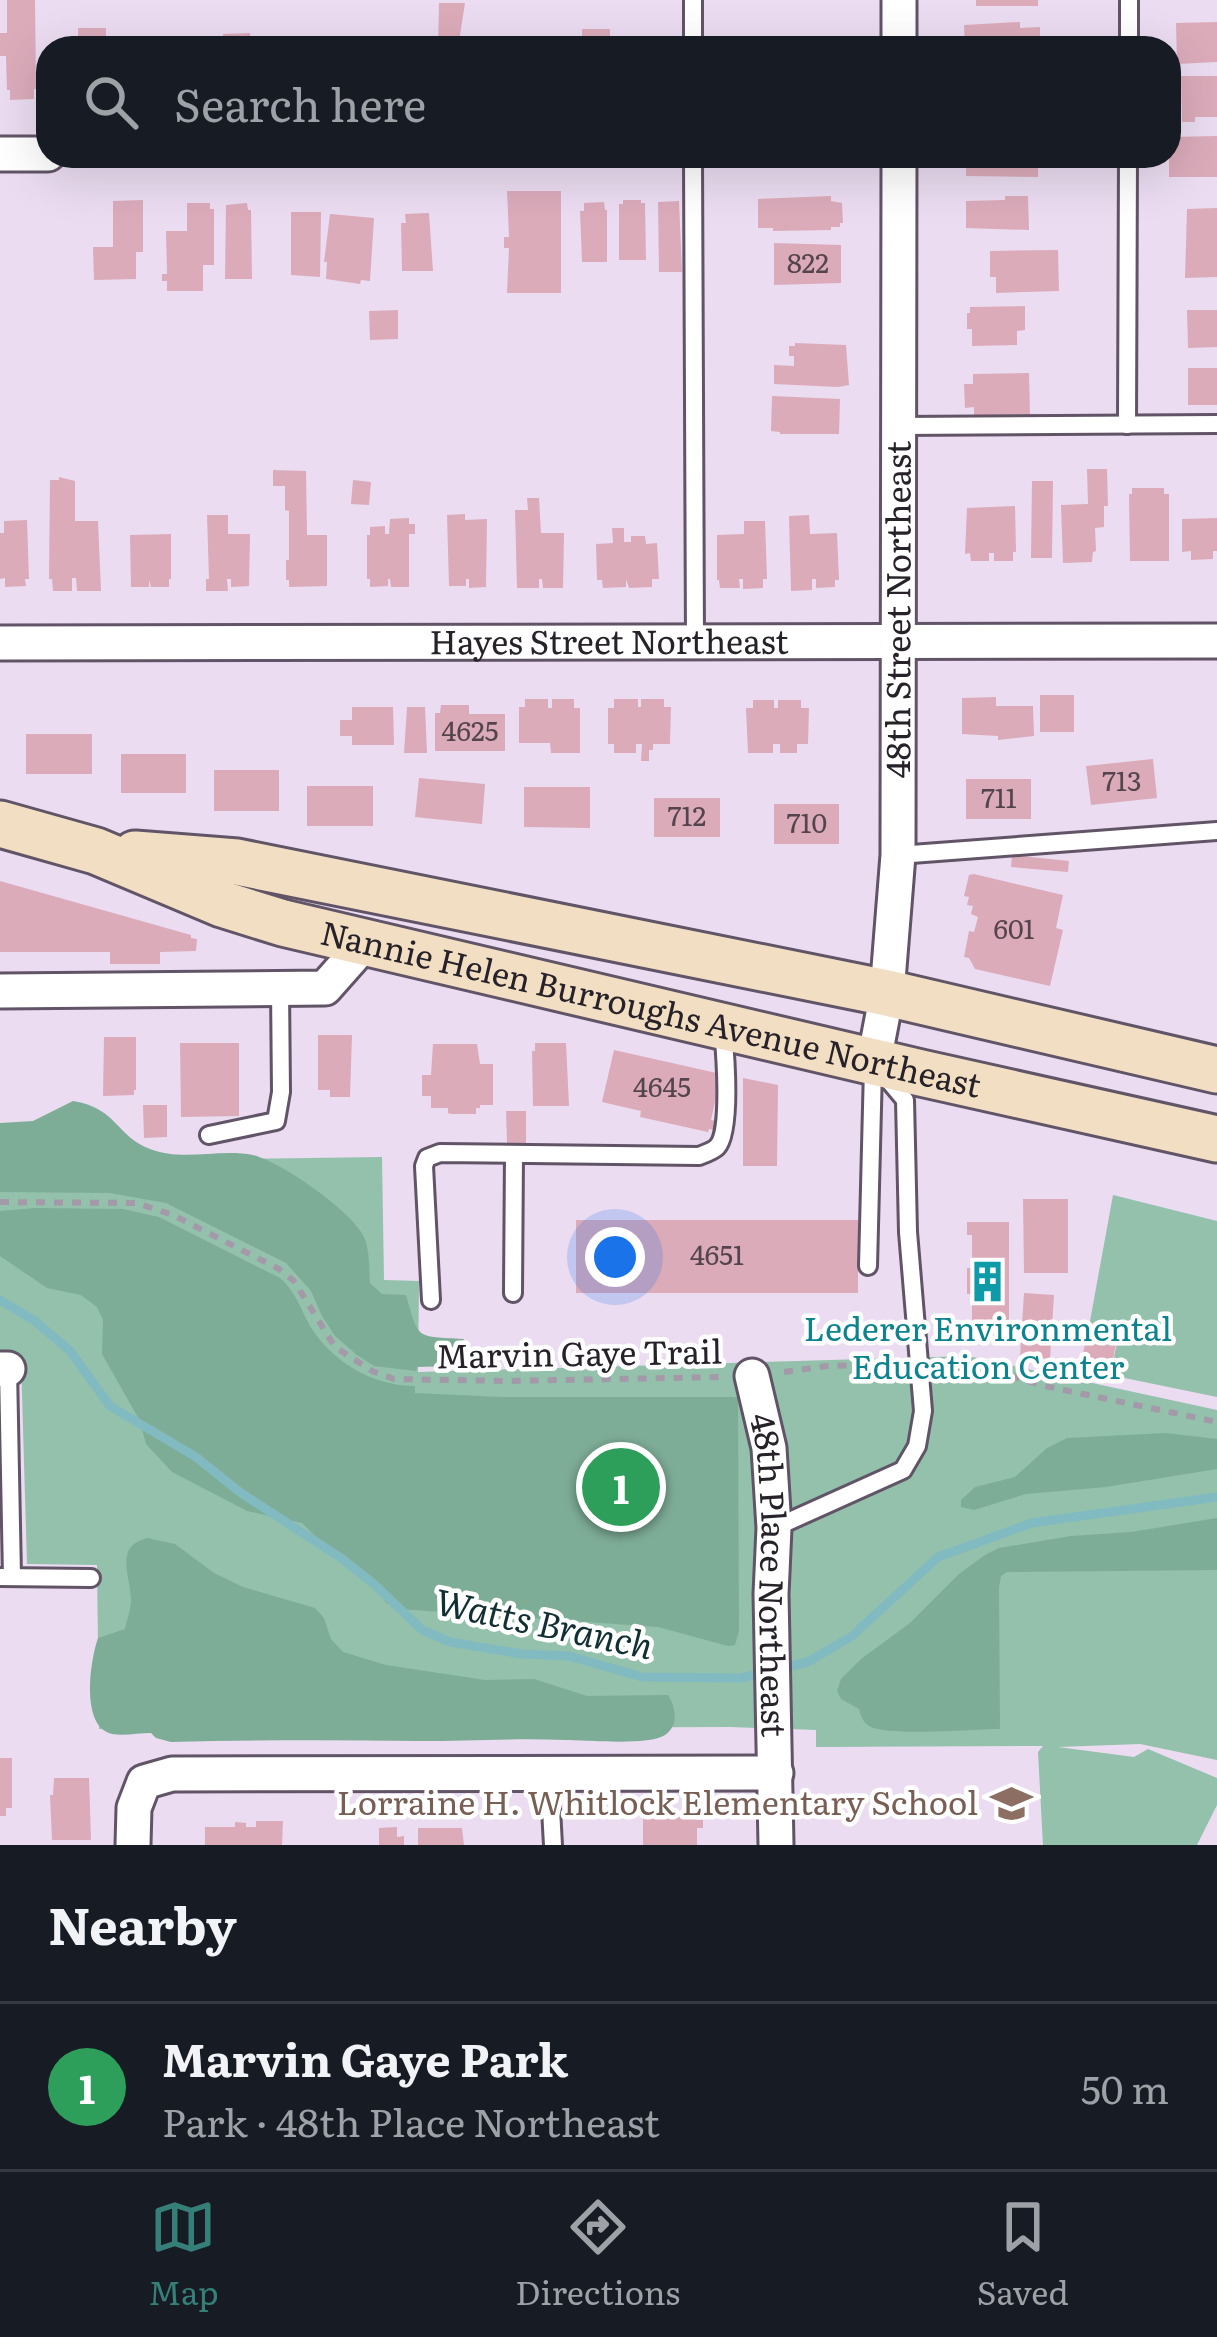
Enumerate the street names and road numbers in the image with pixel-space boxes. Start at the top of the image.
street label: 48th Street Northeast [871,440,921,778]
street label: Hayes Street Northeast [429,615,789,664]
street label: Nannie Helen Burroughs Avenue Northeast [316,906,987,1108]
street label: Marvin Gaye Trail [435,1325,722,1378]
street label: 48th Place Northeast [739,1407,801,1738]

